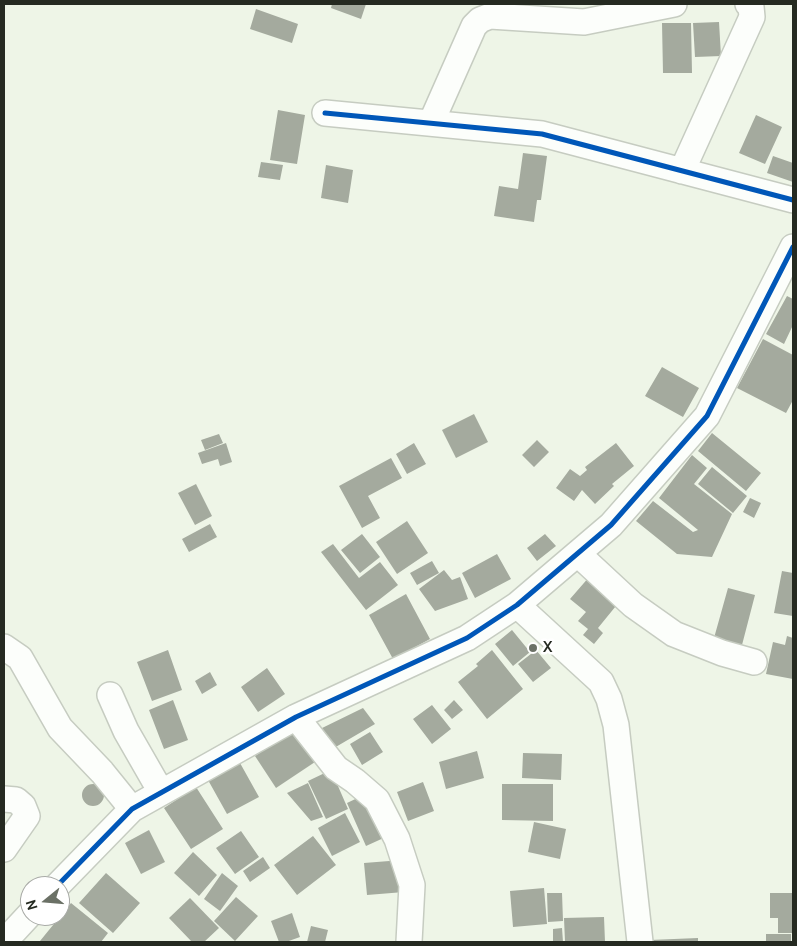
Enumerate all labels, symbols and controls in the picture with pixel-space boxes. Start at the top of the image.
place label: X [543,639,552,657]
marker: X [527,642,539,654]
north arrow [20,876,70,926]
text: N [22,898,42,912]

